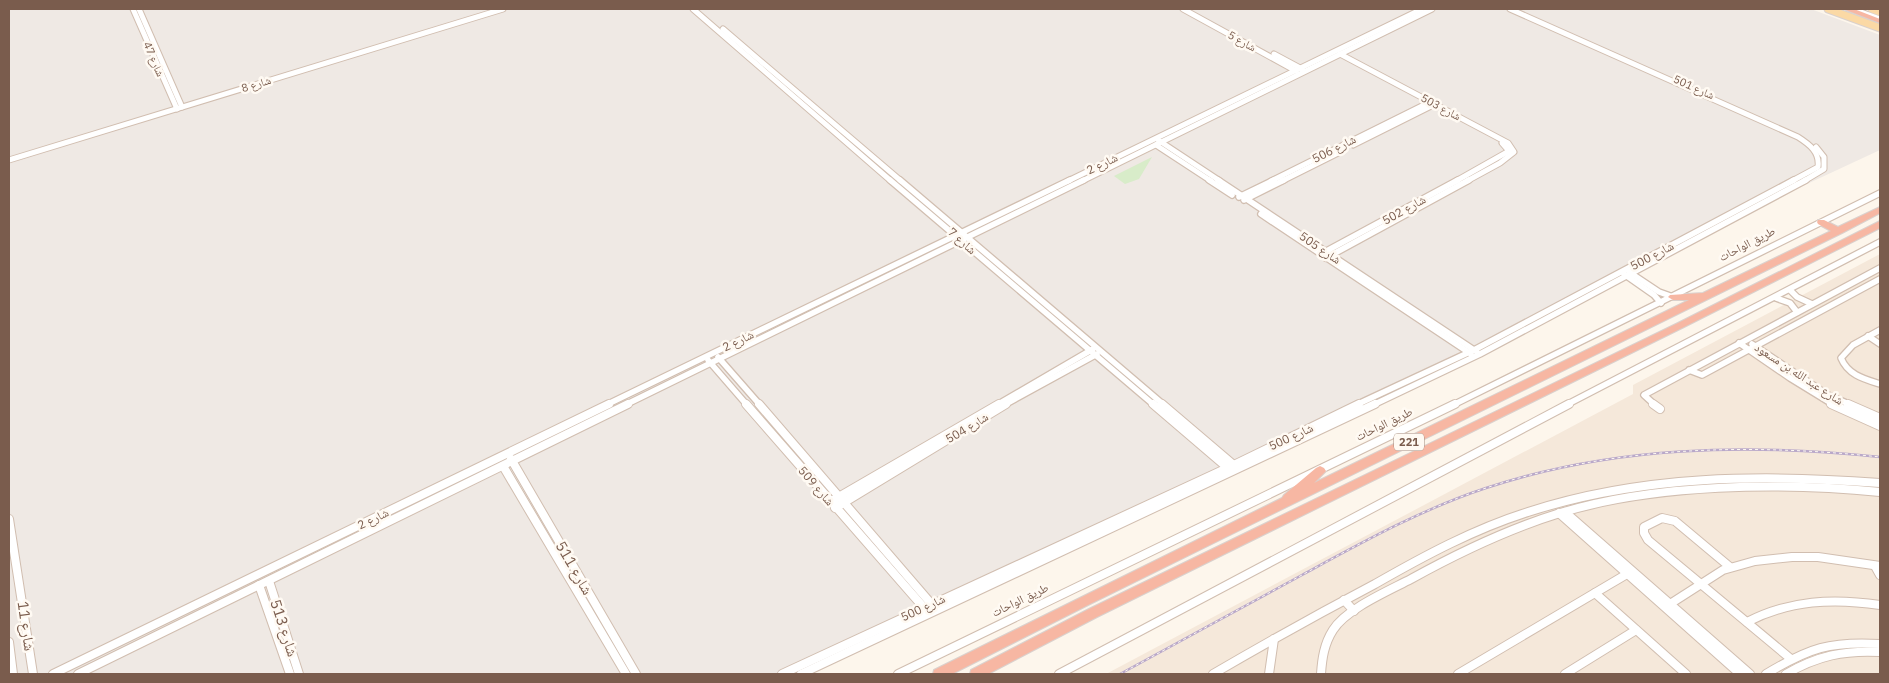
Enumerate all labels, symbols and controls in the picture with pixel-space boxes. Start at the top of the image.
street label: شارع 5 [1225,28,1259,54]
street label: شارع 47 [140,39,168,79]
street label: شارع 501 [1671,72,1717,102]
street label: شارع 8 [240,73,272,95]
street label: شارع 503 [1419,91,1463,123]
street label: شارع 506 [1309,131,1359,167]
street label: شارع 2 [1084,150,1120,178]
street label: شارع 502 [1379,192,1429,228]
street label: طريق الواحات [1716,223,1778,264]
street label: شارع 7 [944,224,980,258]
street label: شارع 505 [1296,228,1344,268]
street label: شارع 500 [1627,238,1677,274]
street label: شارع 2 [720,327,756,355]
street label: شارع عبد الله بن مسعود [1752,339,1846,409]
street label: طريق الواحات [1353,403,1415,444]
street label: شارع 504 [943,409,991,447]
street label: شارع 500 [1266,420,1316,454]
road number: 221 [1394,434,1424,451]
street label: شارع 509 [794,463,838,509]
street label: شارع 2 [355,505,391,533]
street label: شارع 511 [551,537,597,599]
street label: طريق الواحات [989,579,1051,620]
street label: شارع 500 [898,591,948,625]
street label: شارع 513 [265,597,303,659]
street label: شارع 11 [13,600,39,652]

